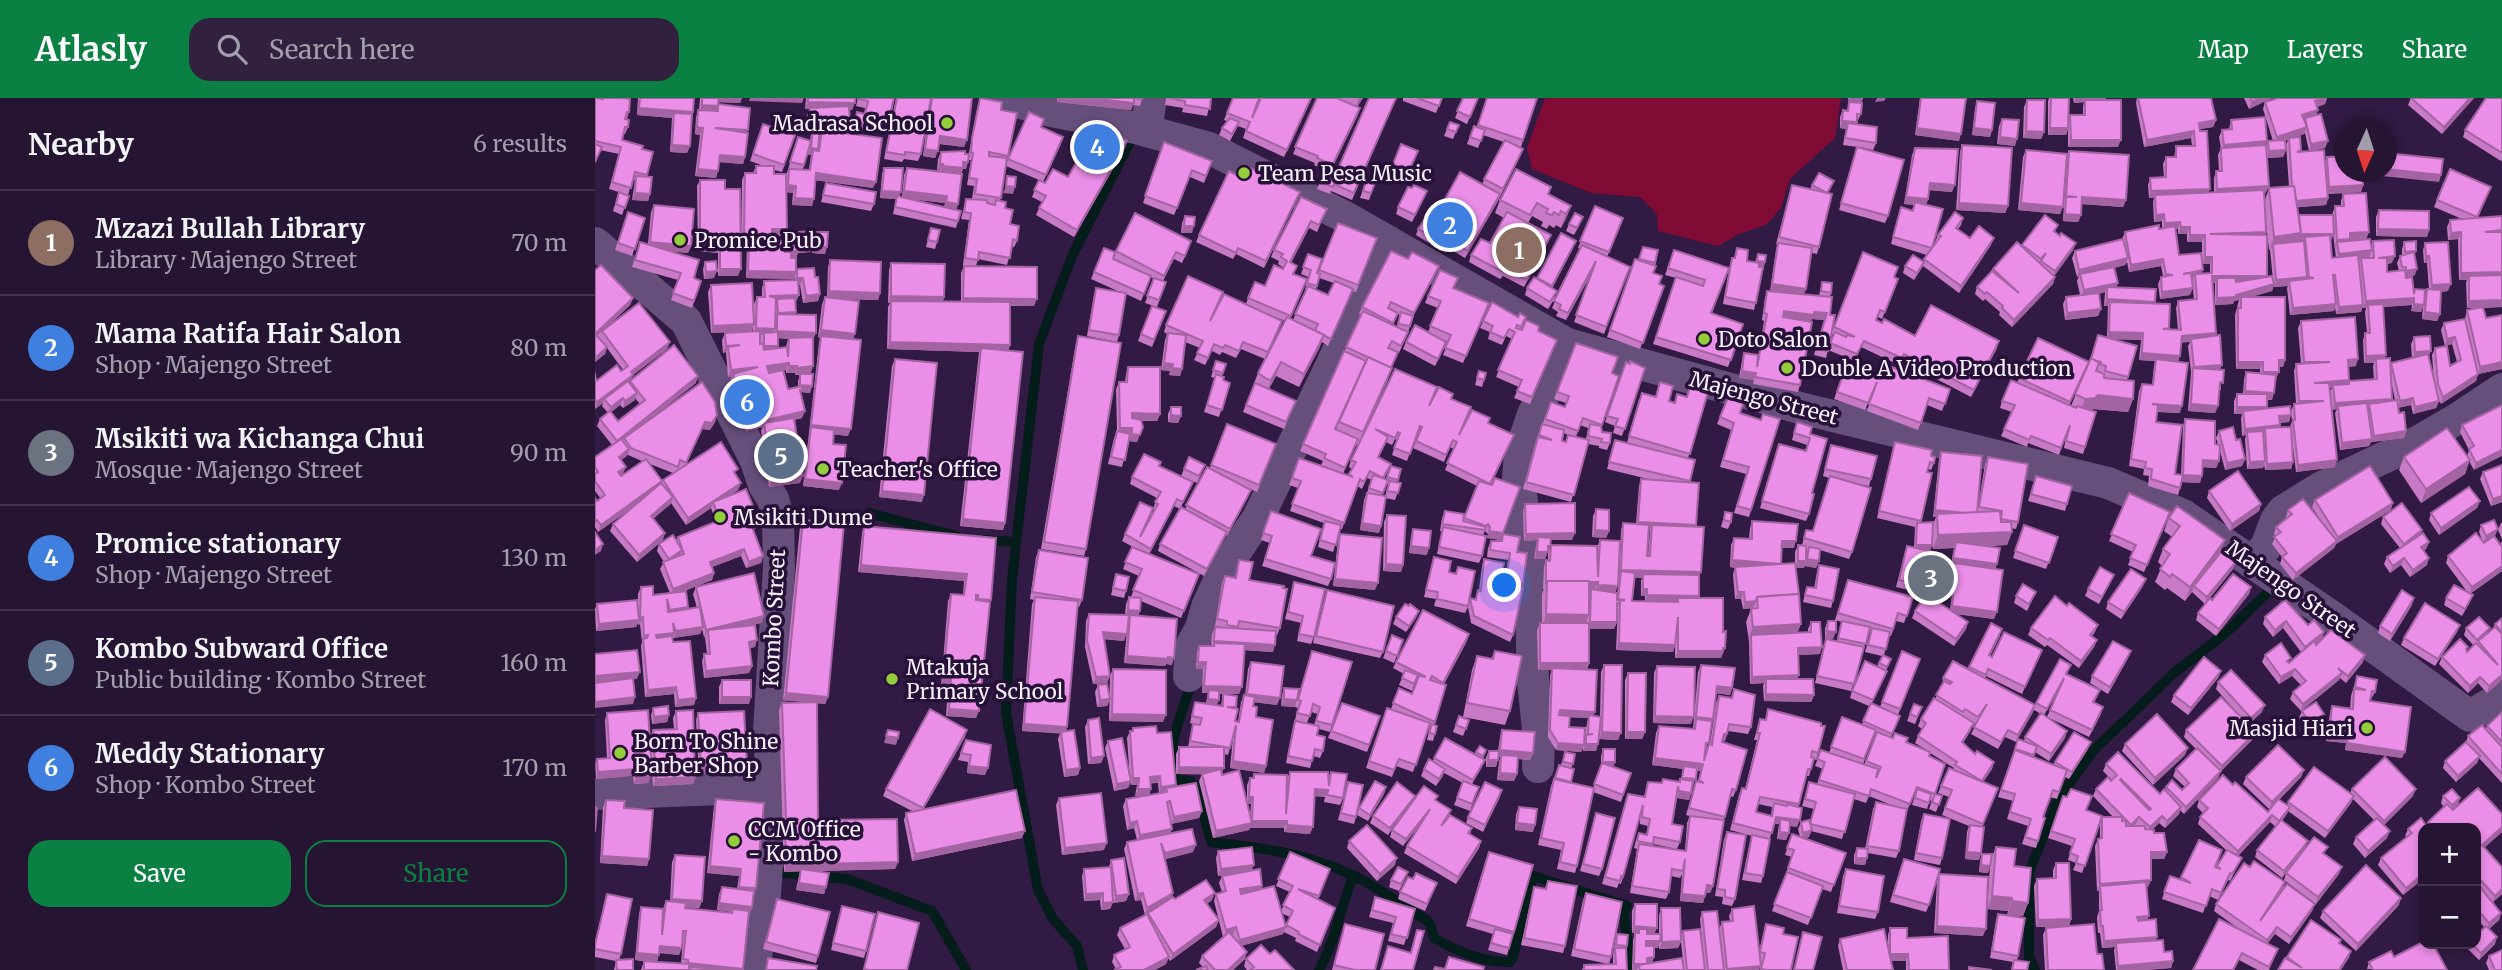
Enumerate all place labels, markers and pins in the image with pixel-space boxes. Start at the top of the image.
place label: Madrasa School [772,110,933,137]
marker: Madrasa School [939,115,955,131]
pin: 4 [1074,121,1120,173]
place label: Team Pesa Music [1258,160,1432,187]
marker: Team Pesa Music [1236,165,1252,181]
pin: 2 [1427,199,1473,251]
pin: 1 [1496,224,1542,276]
place label: Promice Pub [694,227,821,254]
marker: Promice Pub [672,232,688,248]
place label: Doto Salon [1718,326,1828,353]
marker: Doto Salon [1696,331,1712,347]
place label: Double A Video Production [1801,355,2071,382]
marker: Double A Video Production [1779,360,1795,376]
pin: 6 [724,376,770,428]
pin: 5 [758,430,804,482]
place label: Teacher's Office [837,456,998,483]
marker: Teacher's Office [815,461,831,477]
place label: Msikiti Dume [734,504,873,531]
marker: Msikiti Dume [712,509,728,525]
pin: 3 [1908,552,1954,604]
place label: Mtakuja Primary School [906,654,1064,705]
marker: Mtakuja Primary School [884,671,900,687]
place label: Masjid Hiari [2229,715,2353,742]
marker: Masjid Hiari [2359,720,2375,736]
place label: Born To Shine Barber Shop [634,728,778,779]
marker: Born To Shine Barber Shop [612,745,628,761]
place label: CCM Office - Kombo [748,816,861,867]
marker: CCM Office - Kombo [726,833,742,849]

